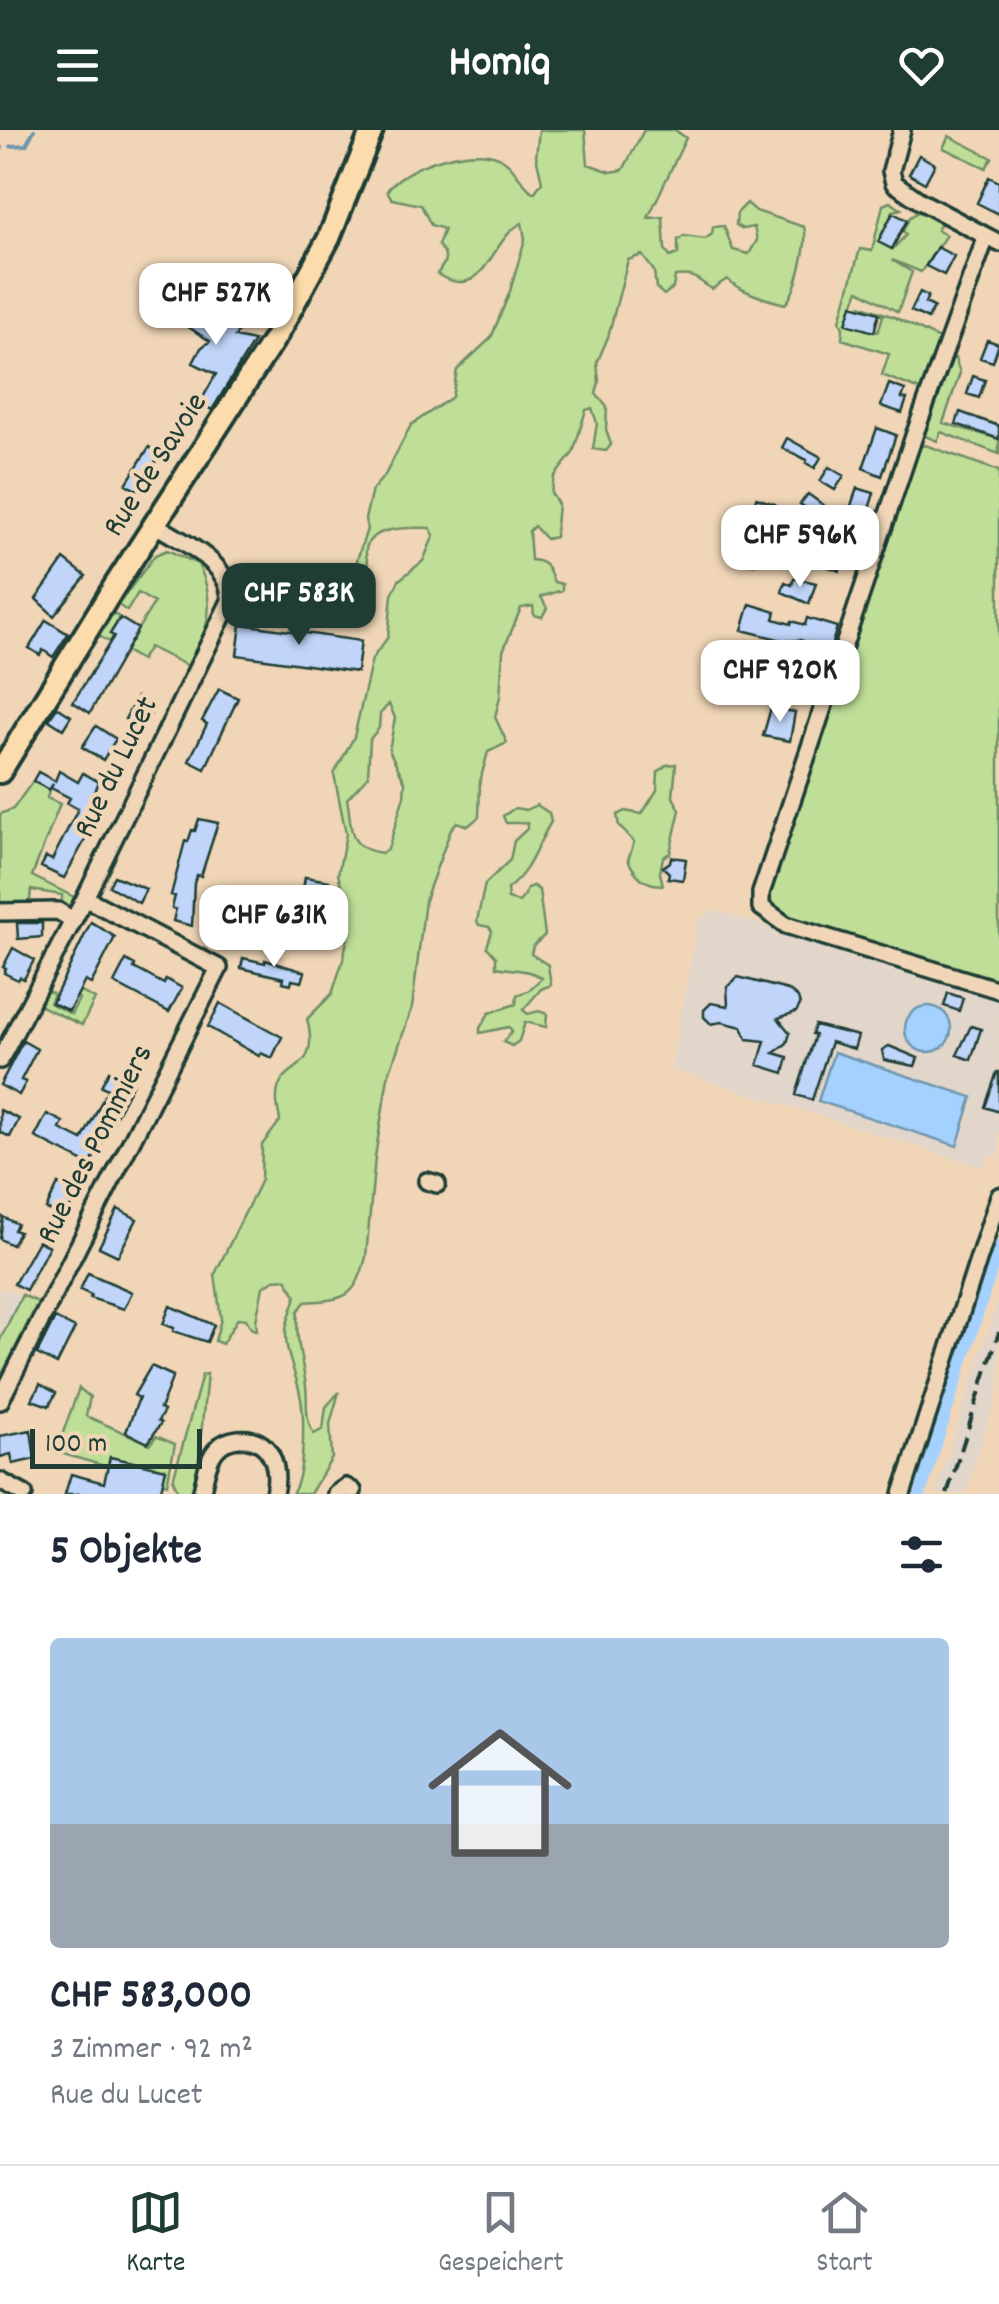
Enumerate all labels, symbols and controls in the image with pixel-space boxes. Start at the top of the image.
text: Homiq [448,33,551,97]
icon: menu [50,38,105,93]
icon: heart [894,38,949,93]
pin: CHF 527K [113,263,319,348]
text: CHF 527K [161,272,271,318]
street label: Rue de Savoie [93,385,221,547]
pin: CHF 596K [697,505,903,590]
text: CHF 596K [743,514,857,560]
pin: CHF 583K [196,563,402,648]
text: CHF 583K [244,572,354,618]
pin: CHF 920K [677,640,883,725]
text: CHF 920K [723,649,837,695]
street label: Rue du Lucet [64,689,172,847]
pin: CHF 631K [171,885,377,970]
text: CHF 631K [221,894,327,940]
street label: Rue des Pommiers [27,1037,167,1253]
scale bar [30,1424,202,1468]
text: 100 m [45,1426,107,1466]
text: 5 Objekte [50,1524,202,1584]
icon: filters [894,1527,949,1582]
icon: home [410,1703,590,1883]
text: CHF 583,000 [50,1968,252,2028]
text: 3 Zimmer · 92 m² [50,2028,253,2074]
text: Rue du Lucet [50,2074,203,2120]
tab: Karte [126,2185,185,2285]
tab: Gespeichert [438,2185,564,2285]
tab: Start [816,2185,873,2285]

